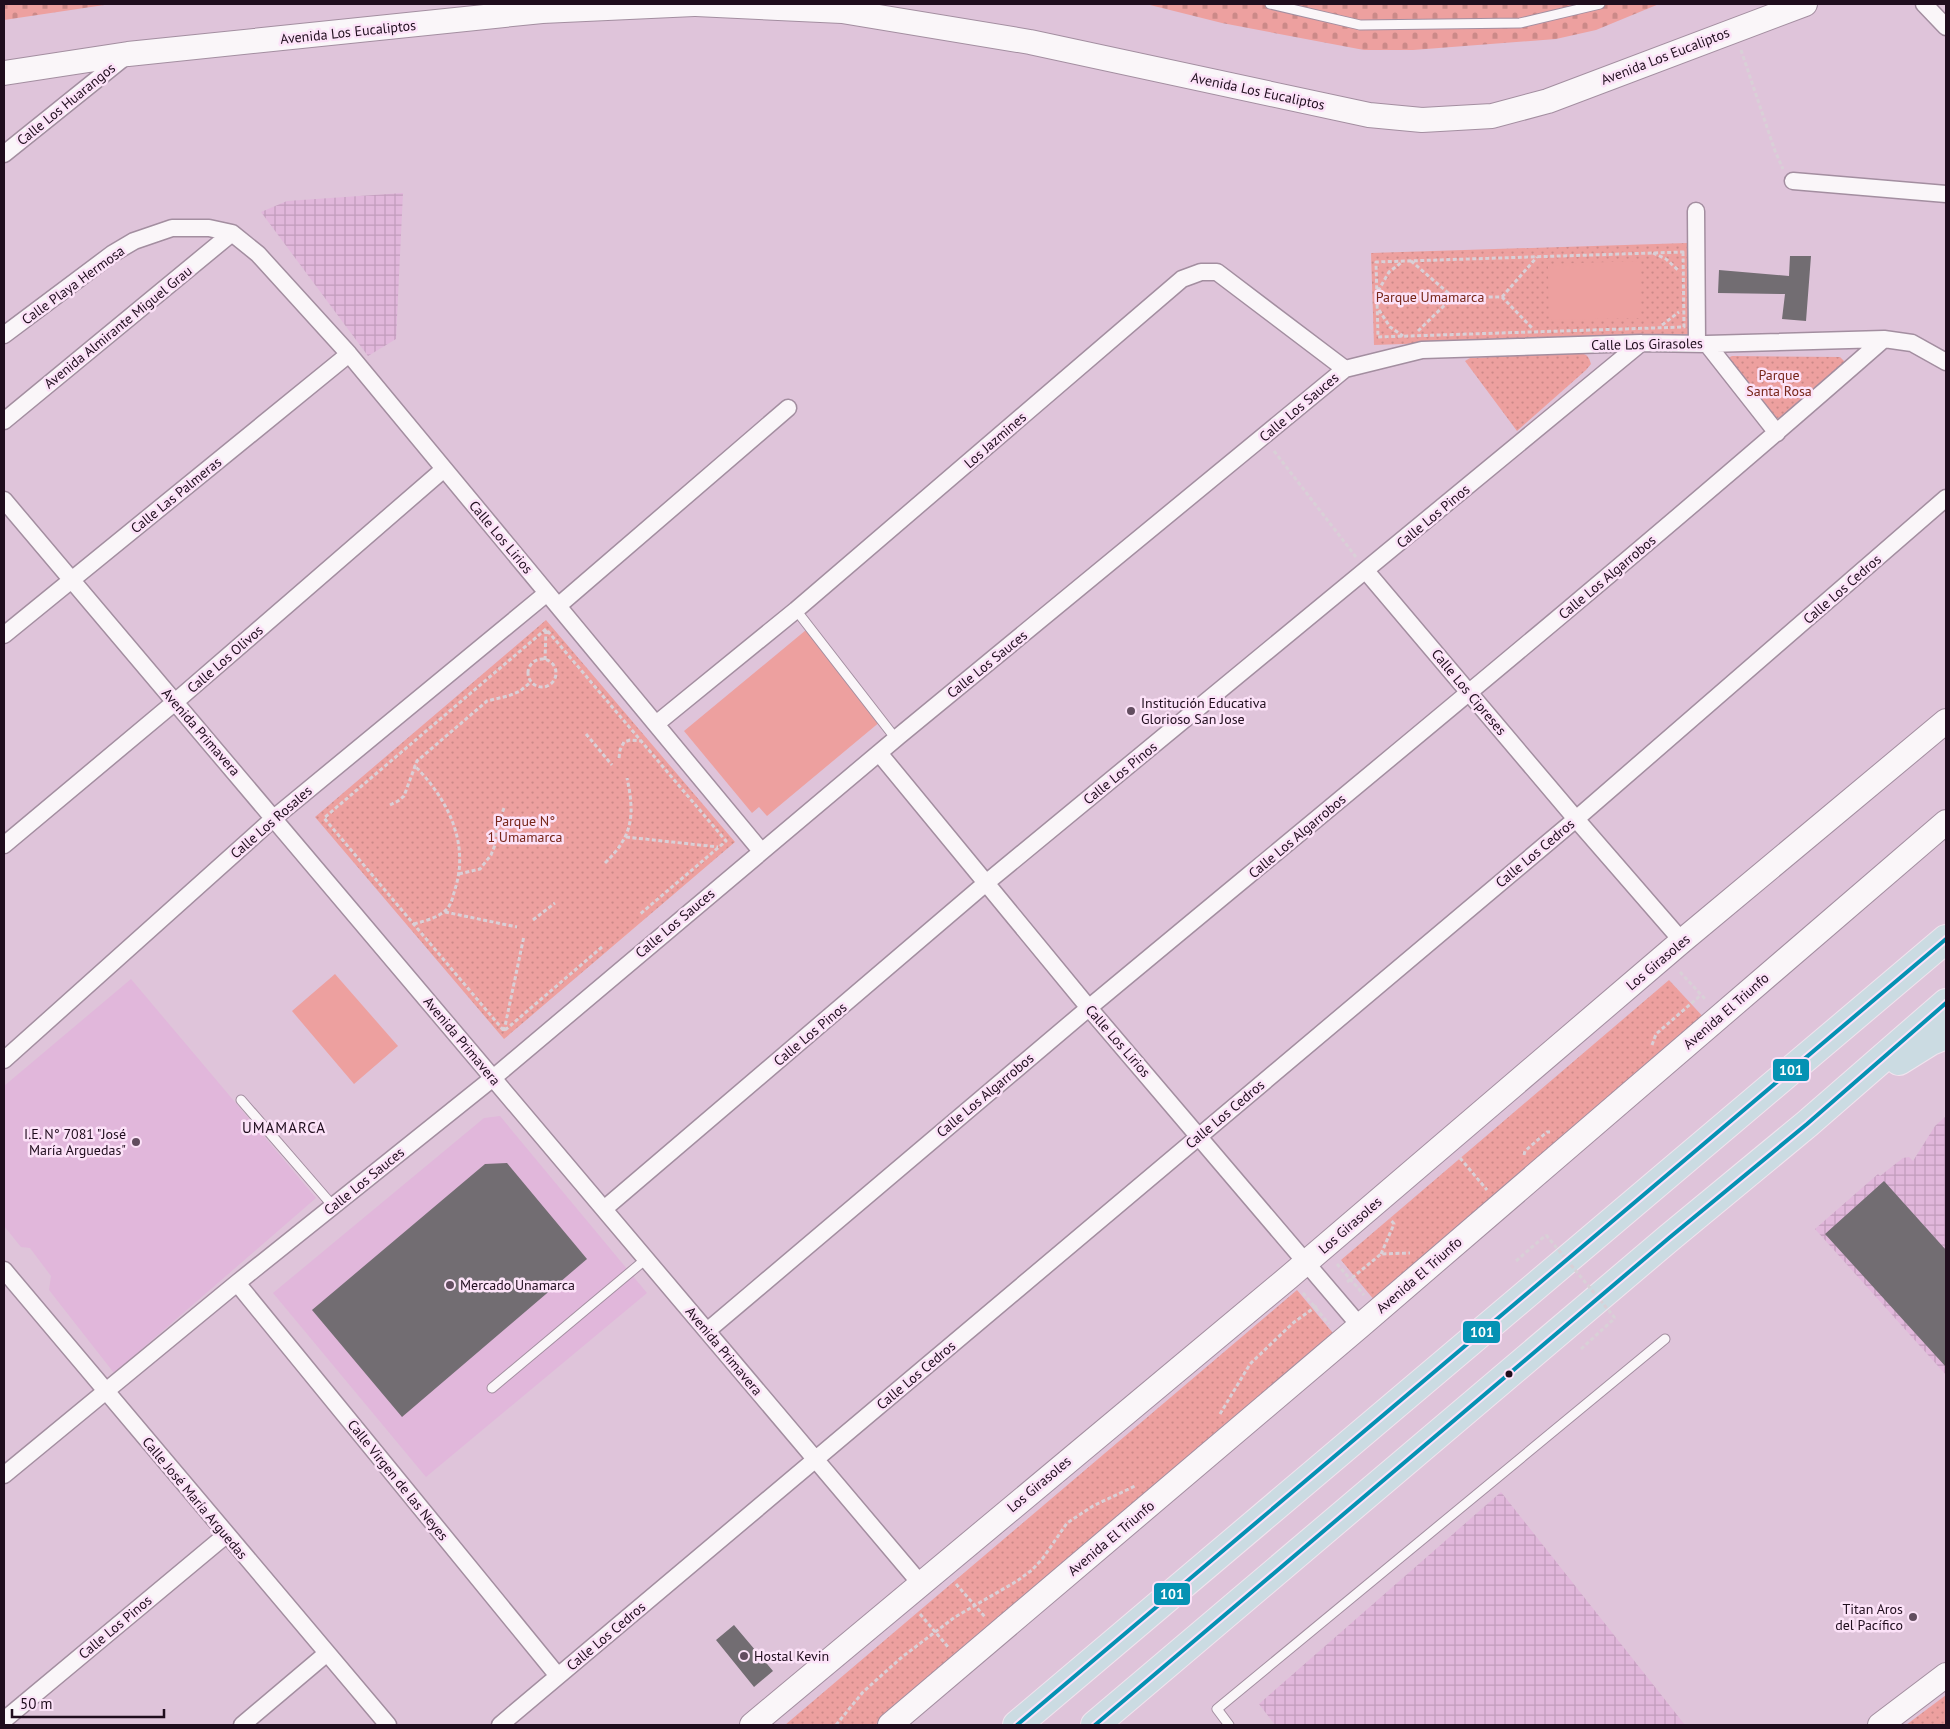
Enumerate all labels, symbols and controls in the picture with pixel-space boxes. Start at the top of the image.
street label: Avenida Los Eucaliptos [279,16,417,48]
street label: Avenida Los Eucaliptos [1598,23,1732,89]
street label: Calle Los Huarangos [13,59,119,149]
street label: Avenida Los Eucaliptos [1189,68,1327,114]
street label: Calle Playa Hermosa [18,242,128,328]
street label: Avenida Almirante Miguel Grau [40,262,196,392]
park label: Parque Umamarca [1376,288,1484,306]
street label: Calle Los Girasoles [1591,334,1703,354]
park label: Parque Santa Rosa [1746,366,1812,400]
street label: Calle Los Sauces [1256,368,1342,445]
street label: Los Jazmines [960,408,1030,472]
street label: Calle Las Palmeras [127,453,225,537]
street label: Calle Los Pinos [1393,480,1473,552]
street label: Calle Los Lirios [465,497,537,577]
street label: Calle Los Algarrobos [1555,531,1659,623]
street label: Calle Los Cedros [1799,550,1885,628]
street label: Calle Los Olivos [183,621,267,697]
street label: Calle Los Sauces [943,626,1031,702]
street label: Calle Los Cipreses [1428,645,1510,739]
street label: Avenida Primavera [158,684,244,780]
place label: Institución Educativa Glorioso San Jose [1141,694,1266,728]
marker: Institución Educativa Glorioso San Jose [1125,705,1137,717]
street label: Calle Los Pinos [1079,738,1161,808]
street label: Calle Los Rosales [226,782,316,862]
street label: Calle Los Algarrobos [1245,790,1349,882]
park label: Parque N° 1 Umamarca [487,812,563,846]
street label: Calle Los Cedros [1492,815,1578,891]
street label: Calle Los Sauces [632,884,718,961]
street label: Los Girasoles [1622,930,1694,994]
street label: Avenida El Triunfo [1679,969,1773,1053]
street label: Avenida Primavera [420,993,504,1089]
street label: Calle Los Pinos [770,998,850,1070]
street label: Calle Los Lirios [1082,1001,1154,1081]
street label: Calle Los Algarrobos [933,1049,1037,1141]
line badge: 101 [1772,1058,1810,1082]
text: 101 [1779,1061,1803,1079]
street label: Calle Los Cedros [1182,1076,1268,1152]
district label: UMAMARCA [242,1118,326,1137]
place label: I.E. N° 7081 "José María Arguedas" [24,1125,126,1159]
marker: I.E. N° 7081 "José María Arguedas" [130,1136,142,1148]
street label: Calle Los Sauces [320,1143,408,1219]
street label: Los Girasoles [1315,1193,1385,1257]
street label: Avenida El Triunfo [1372,1233,1466,1317]
place label: Mercado Unamarca [460,1276,575,1294]
marker: Mercado Unamarca [444,1279,456,1291]
street label: Avenida Primavera [682,1303,766,1399]
line badge: 101 [1462,1320,1501,1344]
text: 101 [1470,1323,1494,1341]
street label: Calle Los Cedros [873,1337,959,1413]
unlabelled marker [1504,1369,1514,1379]
street label: Calle Virgen de las Neyes [344,1416,452,1544]
street label: Calle José María Arguedas [139,1433,252,1563]
street label: Los Girasoles [1003,1452,1075,1516]
street label: Avenida El Triunfo [1064,1496,1158,1580]
line badge: 101 [1153,1582,1191,1606]
text: 101 [1160,1585,1184,1603]
street label: Calle Los Pinos [75,1591,155,1663]
street label: Calle Los Cedros [563,1598,649,1674]
place label: Titan Aros del Pacífico [1835,1600,1903,1634]
marker: Titan Aros del Pacífico [1907,1611,1919,1623]
place label: Hostal Kevin [754,1647,829,1665]
marker: Hostal Kevin [738,1650,750,1662]
scale bar [12,1686,165,1718]
text: 50 m [20,1694,53,1713]

